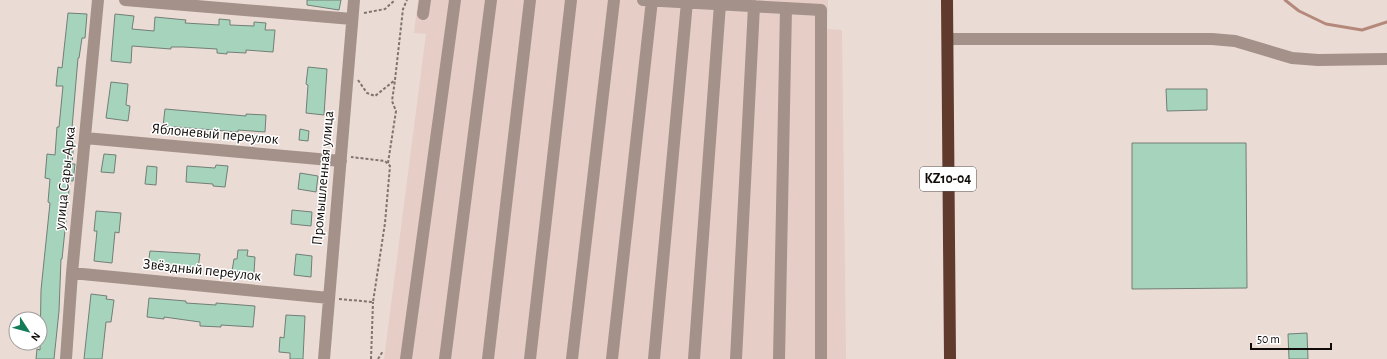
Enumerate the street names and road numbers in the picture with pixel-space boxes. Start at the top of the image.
street label: Промышленная улица [310,110,336,246]
street label: Яблоневый переулок [151,121,279,147]
street label: улица Сары-Арка [52,126,78,231]
road number: KZ10-04 [920,167,976,191]
street label: Звёздный переулок [142,256,262,284]

